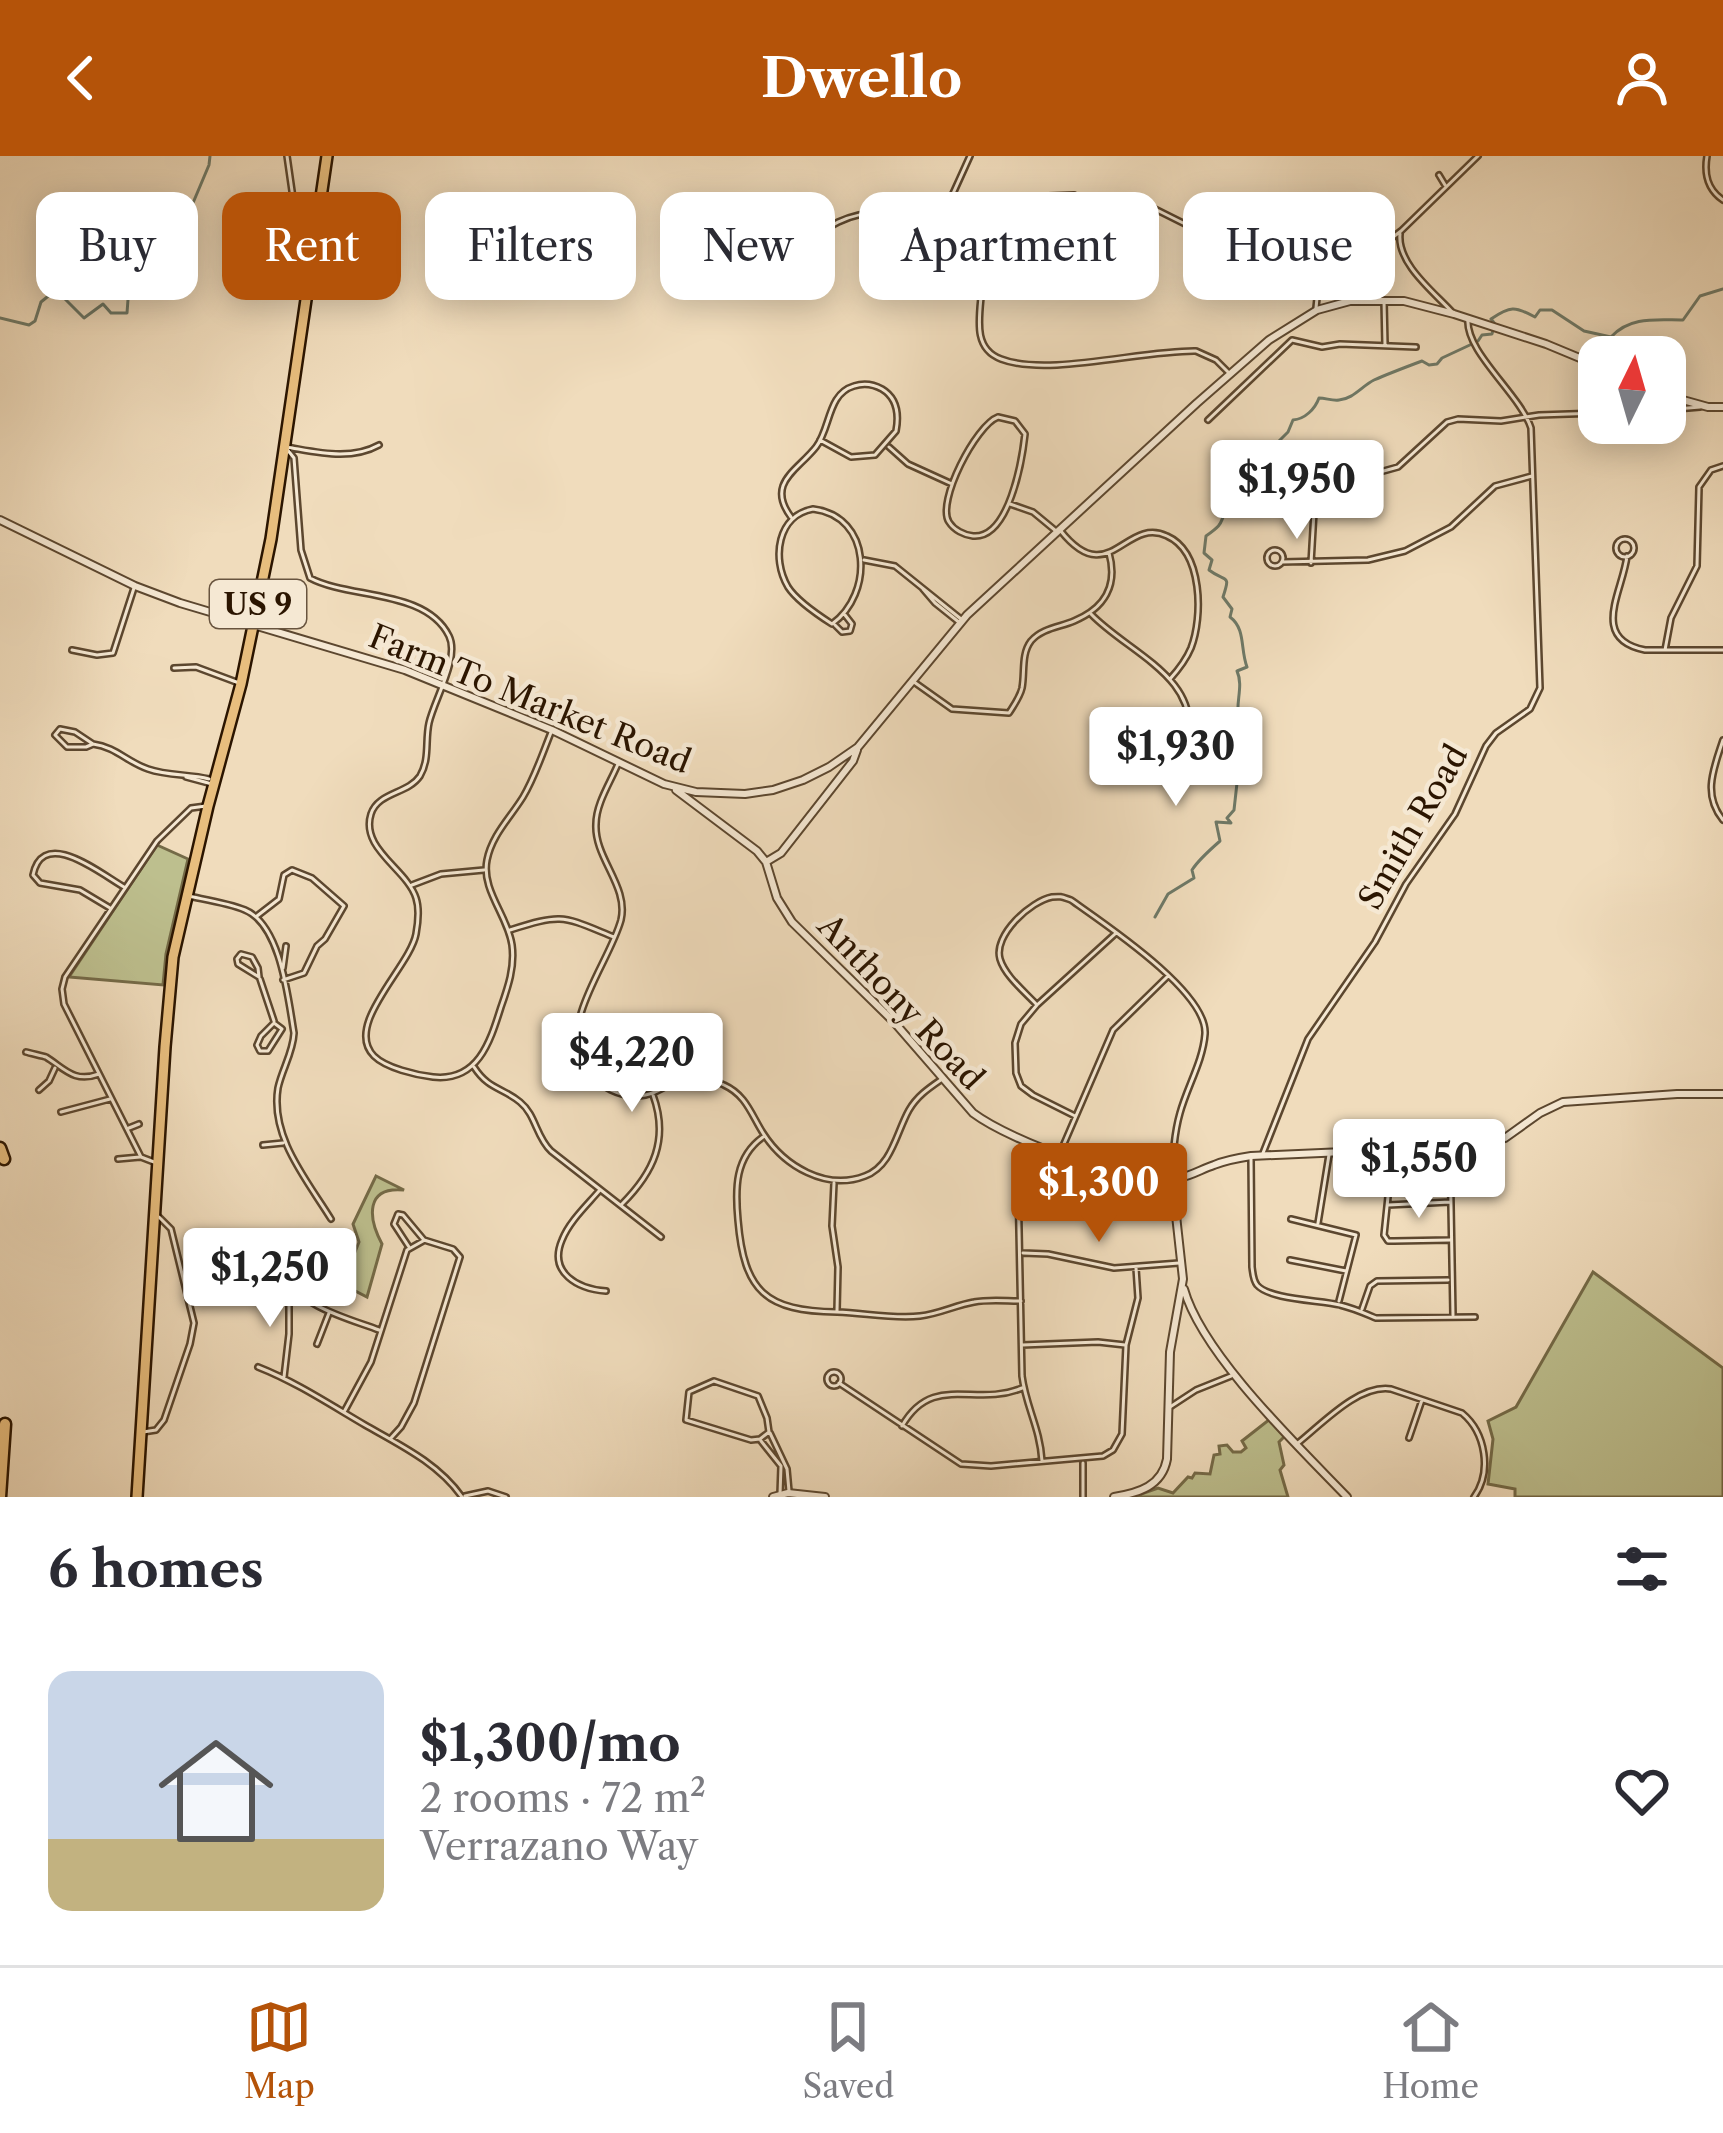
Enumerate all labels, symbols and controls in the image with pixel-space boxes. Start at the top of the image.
icon: back [48,45,114,111]
text: Dwello [761,45,962,111]
icon: person [1609,45,1675,111]
chip: Buy [36,192,198,300]
chip: Rent [222,192,401,300]
chip: Filters [425,192,636,300]
chip: New [660,192,835,300]
chip: Apartment [859,192,1159,300]
chip: House [1183,192,1395,300]
north arrow [1578,336,1686,444]
map controls [1578,336,1686,444]
pin: $1,950 [1199,440,1395,542]
text: $1,950 [1238,455,1356,503]
road number: US 9 [210,580,306,628]
street label: Farm To Market Road [363,616,697,782]
pin: $1,930 [1078,707,1274,809]
text: $1,930 [1116,722,1236,770]
street label: Smith Road [1349,737,1477,917]
street label: Anthony Road [809,905,993,1098]
pin: $4,220 [534,1013,730,1115]
text: $4,220 [569,1028,695,1076]
pin: $1,550 [1321,1119,1517,1221]
text: $1,550 [1360,1134,1478,1182]
pin: $1,300 [1001,1143,1197,1245]
text: $1,300 [1038,1158,1160,1206]
pin: $1,250 [172,1228,368,1330]
text: $1,250 [210,1243,330,1291]
icon: filters [1609,1536,1675,1602]
text: 6 homes [48,1538,264,1600]
text: $1,300/mo [420,1712,681,1774]
icon: home [144,1719,288,1863]
icon: heart [1609,1758,1675,1824]
text: 2 rooms · 72 m² [420,1774,706,1822]
text: Verrazano Way [420,1822,698,1870]
tab: Map [244,1994,315,2107]
tab: Saved [803,1994,894,2107]
tab: Home [1382,1994,1479,2107]

